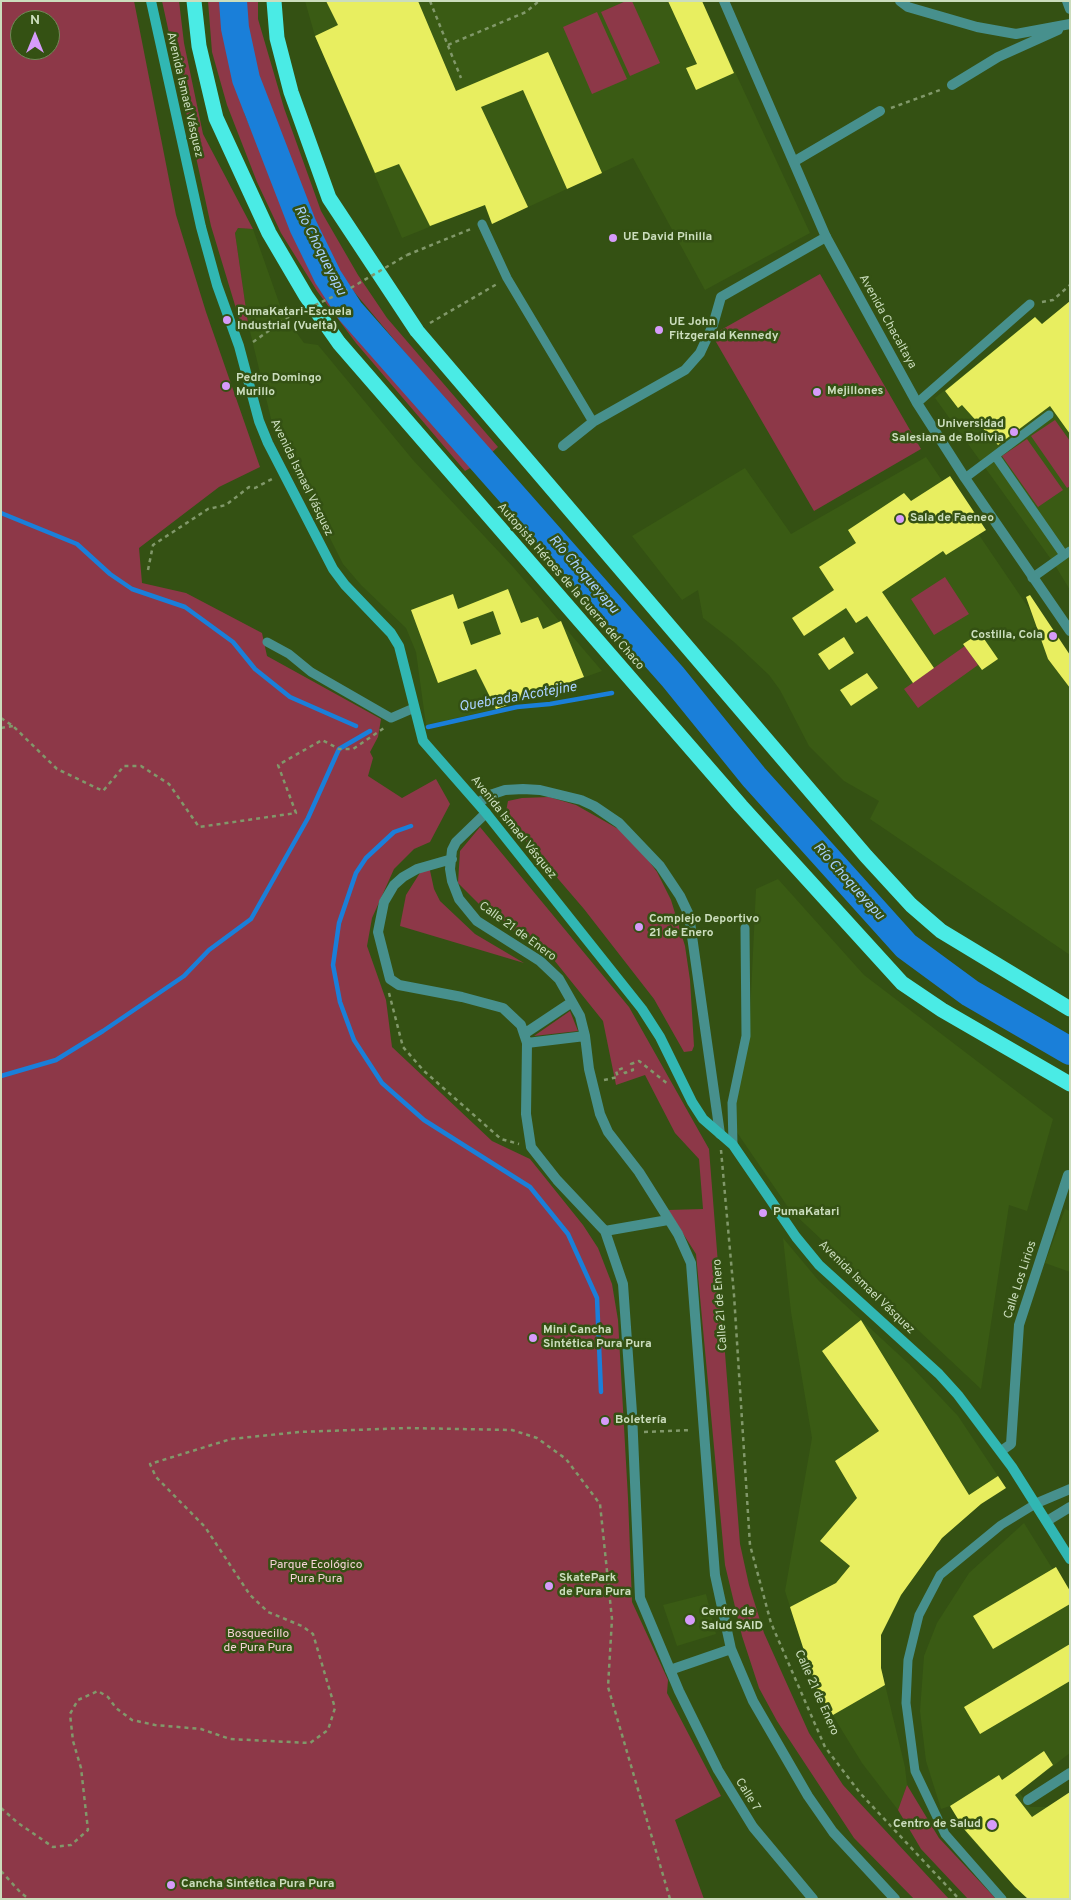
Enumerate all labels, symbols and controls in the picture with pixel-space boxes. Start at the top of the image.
north arrow [10,10,60,60]
text: N [30,12,40,29]
street label: Avenida Ismael Vásquez [163,31,205,159]
water label: Río Choqueyapu [289,203,349,299]
place label: UE David Pinilla [623,231,712,245]
marker: UE David Pinilla [607,232,619,244]
street label: Avenida Chacaltaya [855,272,919,372]
place label: PumaKatari-Escuela Industrial (Vuelta) [237,306,352,334]
marker: PumaKatari-Escuela Industrial (Vuelta) [221,314,233,326]
place label: UE John Fitzgerald Kennedy [669,316,779,344]
marker: UE John Fitzgerald Kennedy [653,324,665,336]
place label: Pedro Domingo Murillo [236,372,322,400]
marker: Pedro Domingo Murillo [220,380,232,392]
place label: Mejillones [827,385,884,399]
marker: Mejillones [811,386,823,398]
street label: Avenida Ismael Vásquez [266,417,336,539]
place label: Universidad Salesiana de Bolivia [892,418,1004,446]
marker: Universidad Salesiana de Bolivia [1008,426,1020,438]
street label: Autopista Héroes de la Guerra del Chaco [493,500,647,674]
place label: Sala de Faeneo [910,512,994,526]
marker: Sala de Faeneo [894,513,906,525]
water label: Río Choqueyapu [544,532,622,618]
place label: Costilla, Cola [971,629,1043,643]
marker: Costilla, Cola [1047,630,1059,642]
water label: Quebrada Acotejine [458,679,578,717]
street label: Avenida Ismael Vásquez [467,774,559,882]
water label: Río Choqueyapu [809,840,887,924]
street label: Calle 21 de Enero [476,899,558,965]
place label: Complejo Deportivo 21 de Enero [649,913,759,941]
marker: Complejo Deportivo 21 de Enero [633,921,645,933]
place label: PumaKatari [773,1206,839,1220]
marker: PumaKatari [757,1207,769,1219]
street label: Avenida Ismael Vásquez [815,1238,917,1338]
street label: Calle Los Lirios [1002,1239,1040,1321]
street label: Calle 21 de Enero [711,1259,731,1351]
place label: Mini Cancha Sintética Pura Pura [543,1324,652,1352]
marker: Mini Cancha Sintética Pura Pura [527,1332,539,1344]
place label: Boletería [615,1414,667,1428]
marker: Boletería [599,1415,611,1427]
park label: Parque Ecológico Pura Pura [270,1559,362,1587]
place label: SkatePark de Pura Pura [559,1572,631,1600]
marker: SkatePark de Pura Pura [543,1580,555,1592]
place label: Centro de Salud SAID [701,1606,763,1634]
marker: Centro de Salud SAID [683,1613,697,1627]
park label: Bosquecillo de Pura Pura [224,1628,292,1656]
street label: Calle 21 de Enero [791,1648,841,1738]
street label: Calle 7 [731,1776,763,1814]
place label: Centro de Salud [893,1818,981,1832]
marker: Centro de Salud [985,1818,999,1832]
place label: Cancha Sintética Pura Pura [181,1878,335,1892]
marker: Cancha Sintética Pura Pura [165,1879,177,1891]

